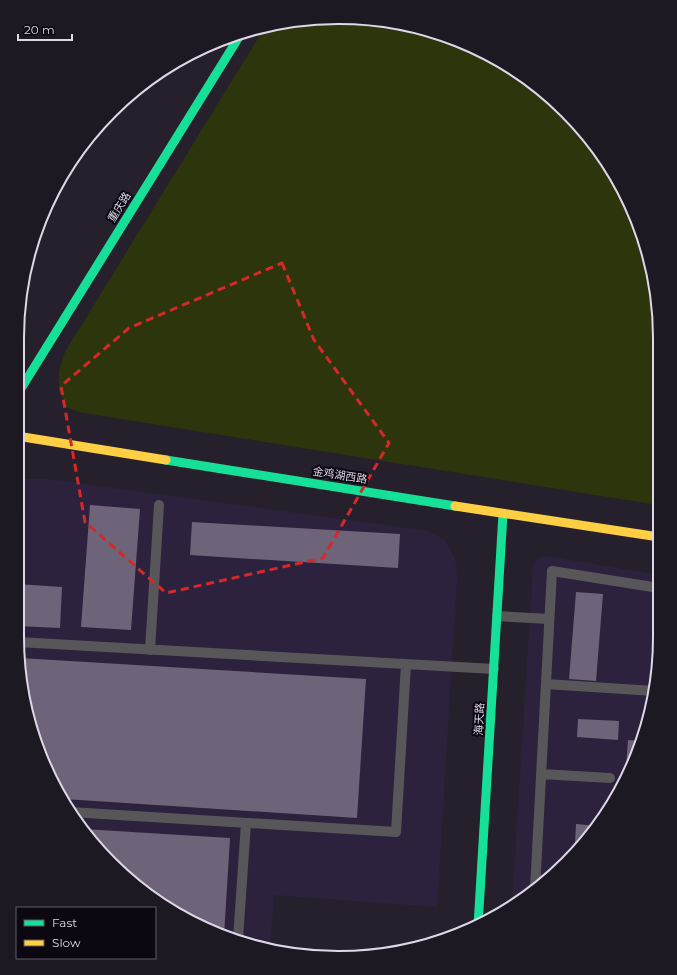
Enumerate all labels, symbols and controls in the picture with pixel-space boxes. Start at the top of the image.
scale bar [18,16,72,42]
text: 20 m [24,22,55,37]
street label: 重庆路 [104,189,134,225]
street label: 金鸡湖西路 [312,464,368,486]
street label: 海天路 [471,702,487,736]
legend [16,907,156,959]
text: Fast [52,915,77,930]
text: Slow [52,935,81,950]

